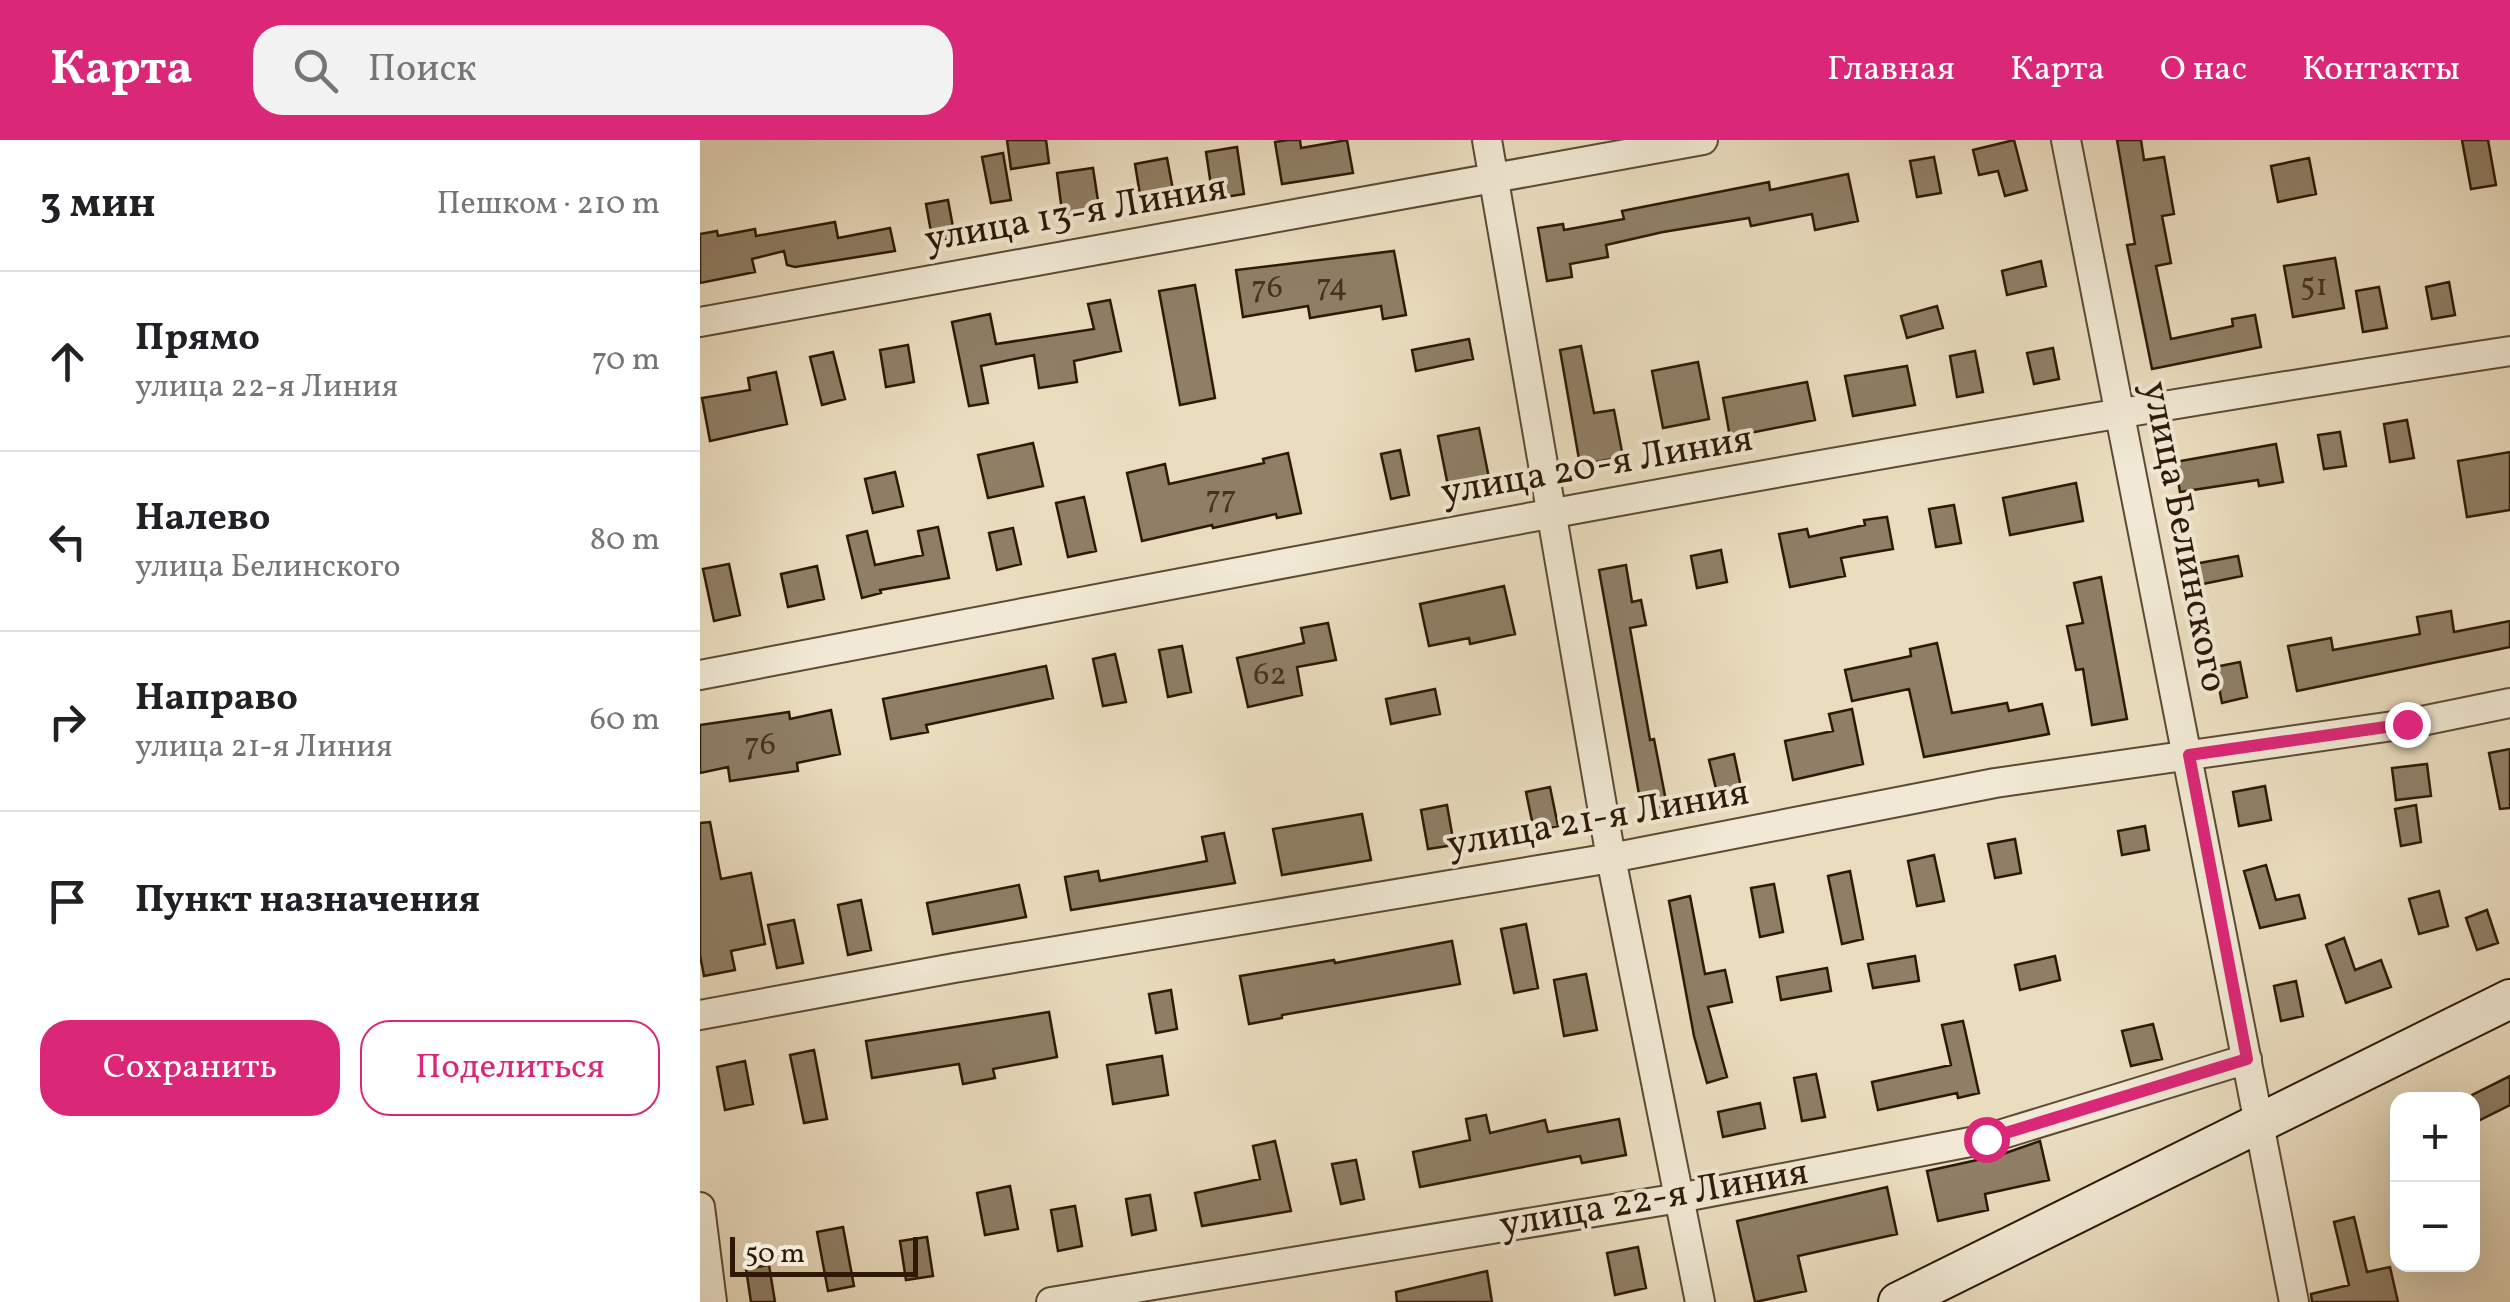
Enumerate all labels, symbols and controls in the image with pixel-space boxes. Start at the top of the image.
search box [253,25,953,115]
text: Карта [50,37,193,104]
icon: search [288,43,343,98]
text: Поиск [368,44,477,97]
text: Главная [1827,46,1955,94]
text: Карта [2010,46,2105,94]
text: О нас [2160,46,2247,94]
text: Контакты [2302,46,2460,94]
street label: улица 13-я Линия [921,162,1231,268]
text: 3 мин [40,176,156,235]
text: Пешком · 210 m [437,183,660,227]
house number: 74 [1316,265,1348,309]
house number: 51 [2300,265,2328,309]
house number: 76 [1251,267,1283,311]
text: Прямо [135,313,260,366]
icon: ahead [40,334,95,389]
text: 70 m [592,339,660,383]
text: улица 22-я Линия [135,366,398,410]
street label: улица Белинского [2127,377,2239,697]
street label: улица 20-я Линия [1437,413,1757,521]
house number: 77 [1205,477,1237,521]
text: Налево [135,493,271,546]
icon: left [40,514,95,569]
text: 80 m [590,519,660,563]
text: улица Белинского [135,546,400,590]
house number: 62 [1253,654,1287,698]
text: Направо [135,673,298,726]
icon: right [40,694,95,749]
text: 60 m [590,699,660,743]
route end [2385,702,2431,748]
house number: 76 [744,724,776,768]
text: улица 21-я Линия [135,726,392,770]
street label: улица 21-я Линия [1443,767,1753,873]
icon: arrive [40,874,95,929]
text: Пункт назначения [135,875,480,928]
button: Сохранить [40,1020,340,1116]
button: Поделиться [360,1020,660,1116]
map controls [2390,1092,2480,1272]
button: + [2390,1092,2480,1182]
route start [1964,1117,2010,1163]
street label: улица 22-я Линия [1496,1147,1812,1253]
button: − [2390,1182,2480,1272]
scale bar [730,1232,918,1276]
text: 50 m [745,1235,805,1274]

